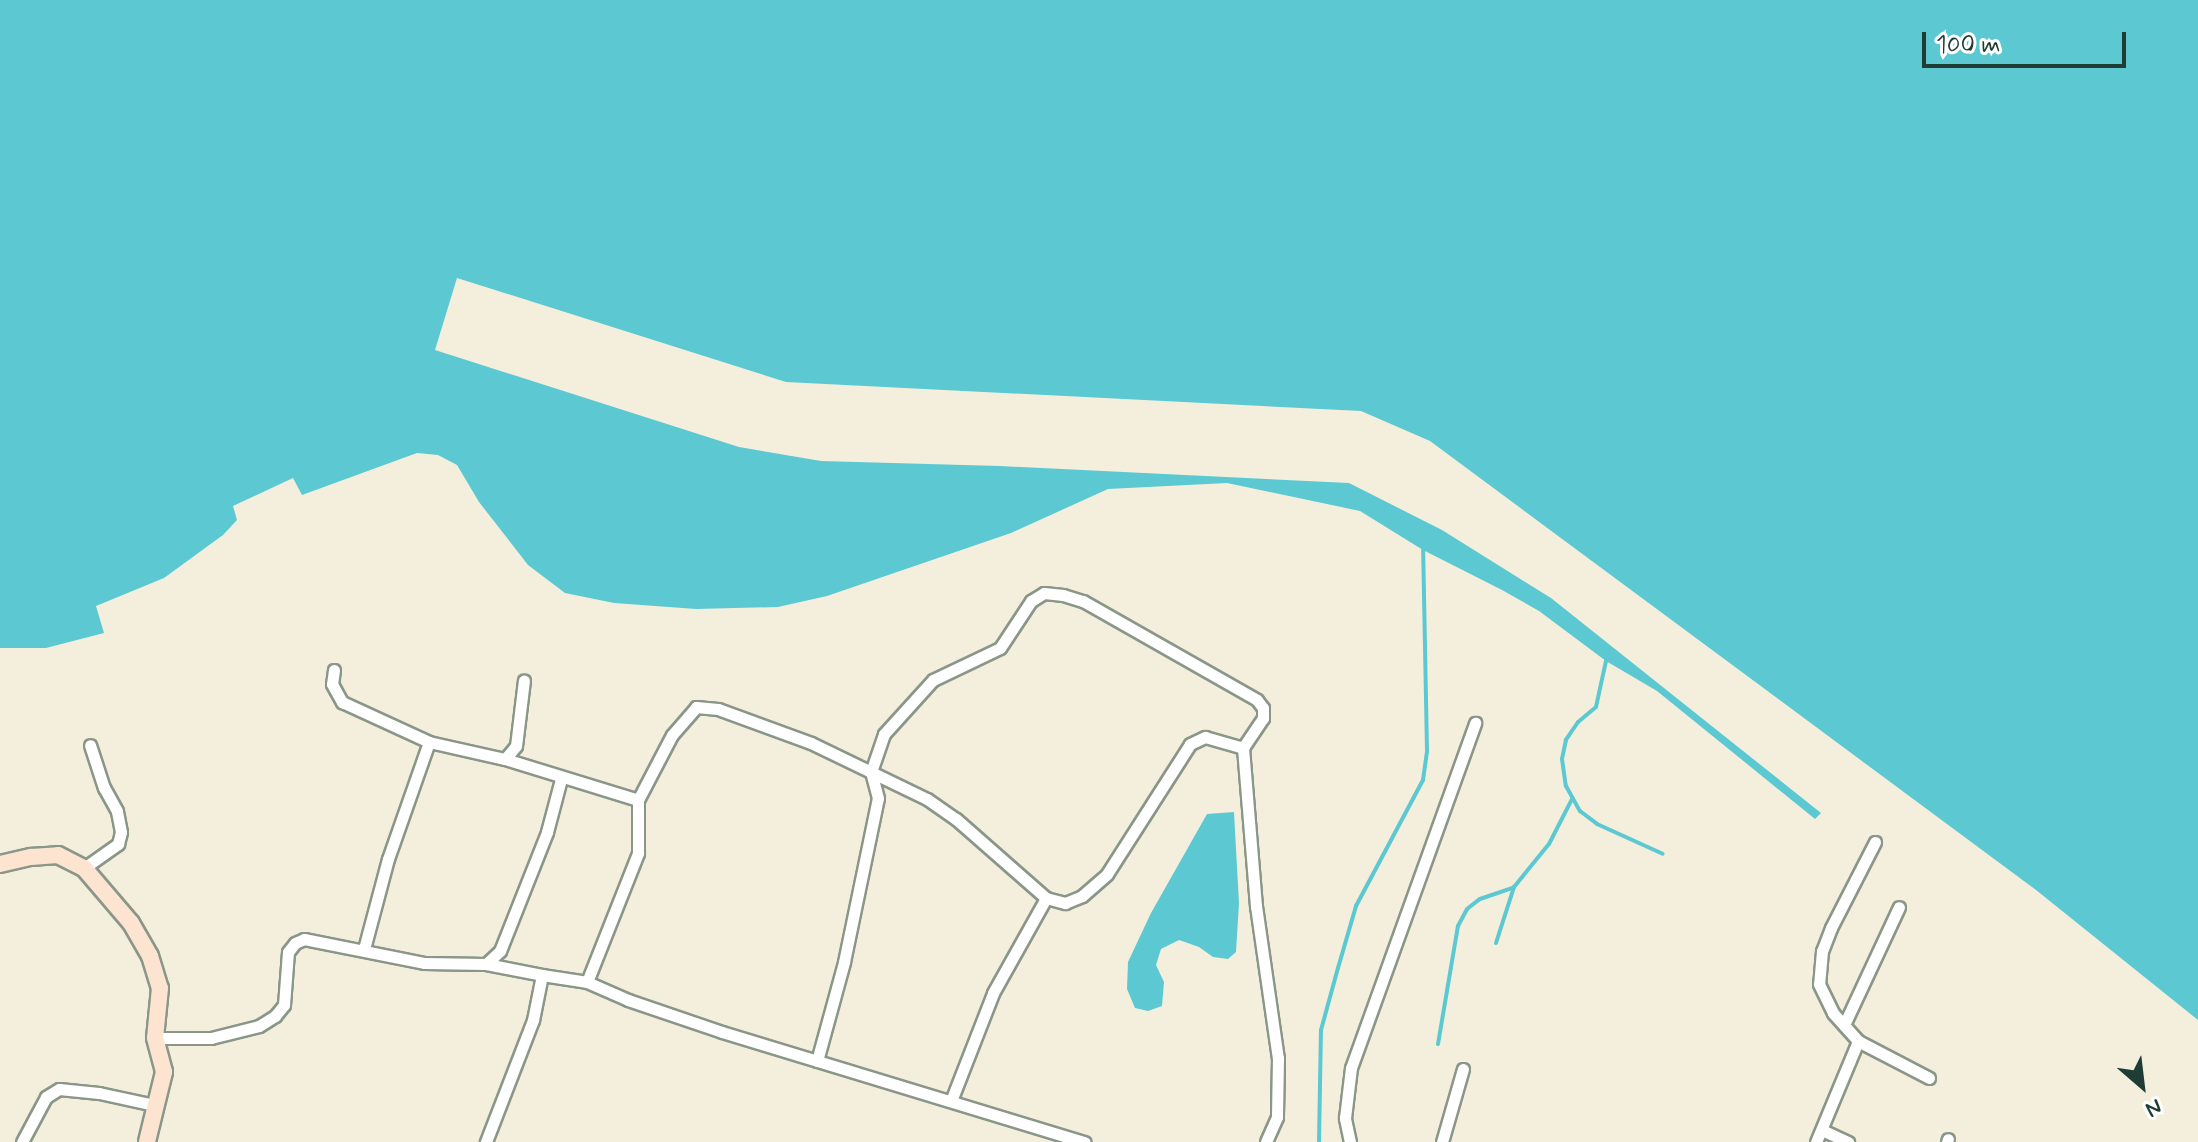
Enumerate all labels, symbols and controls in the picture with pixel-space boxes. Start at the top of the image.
scale bar [1926,16,2130,66]
text: 100 m [1936,30,2000,61]
north arrow [2102,1046,2182,1126]
text: N [2140,1091,2166,1123]

